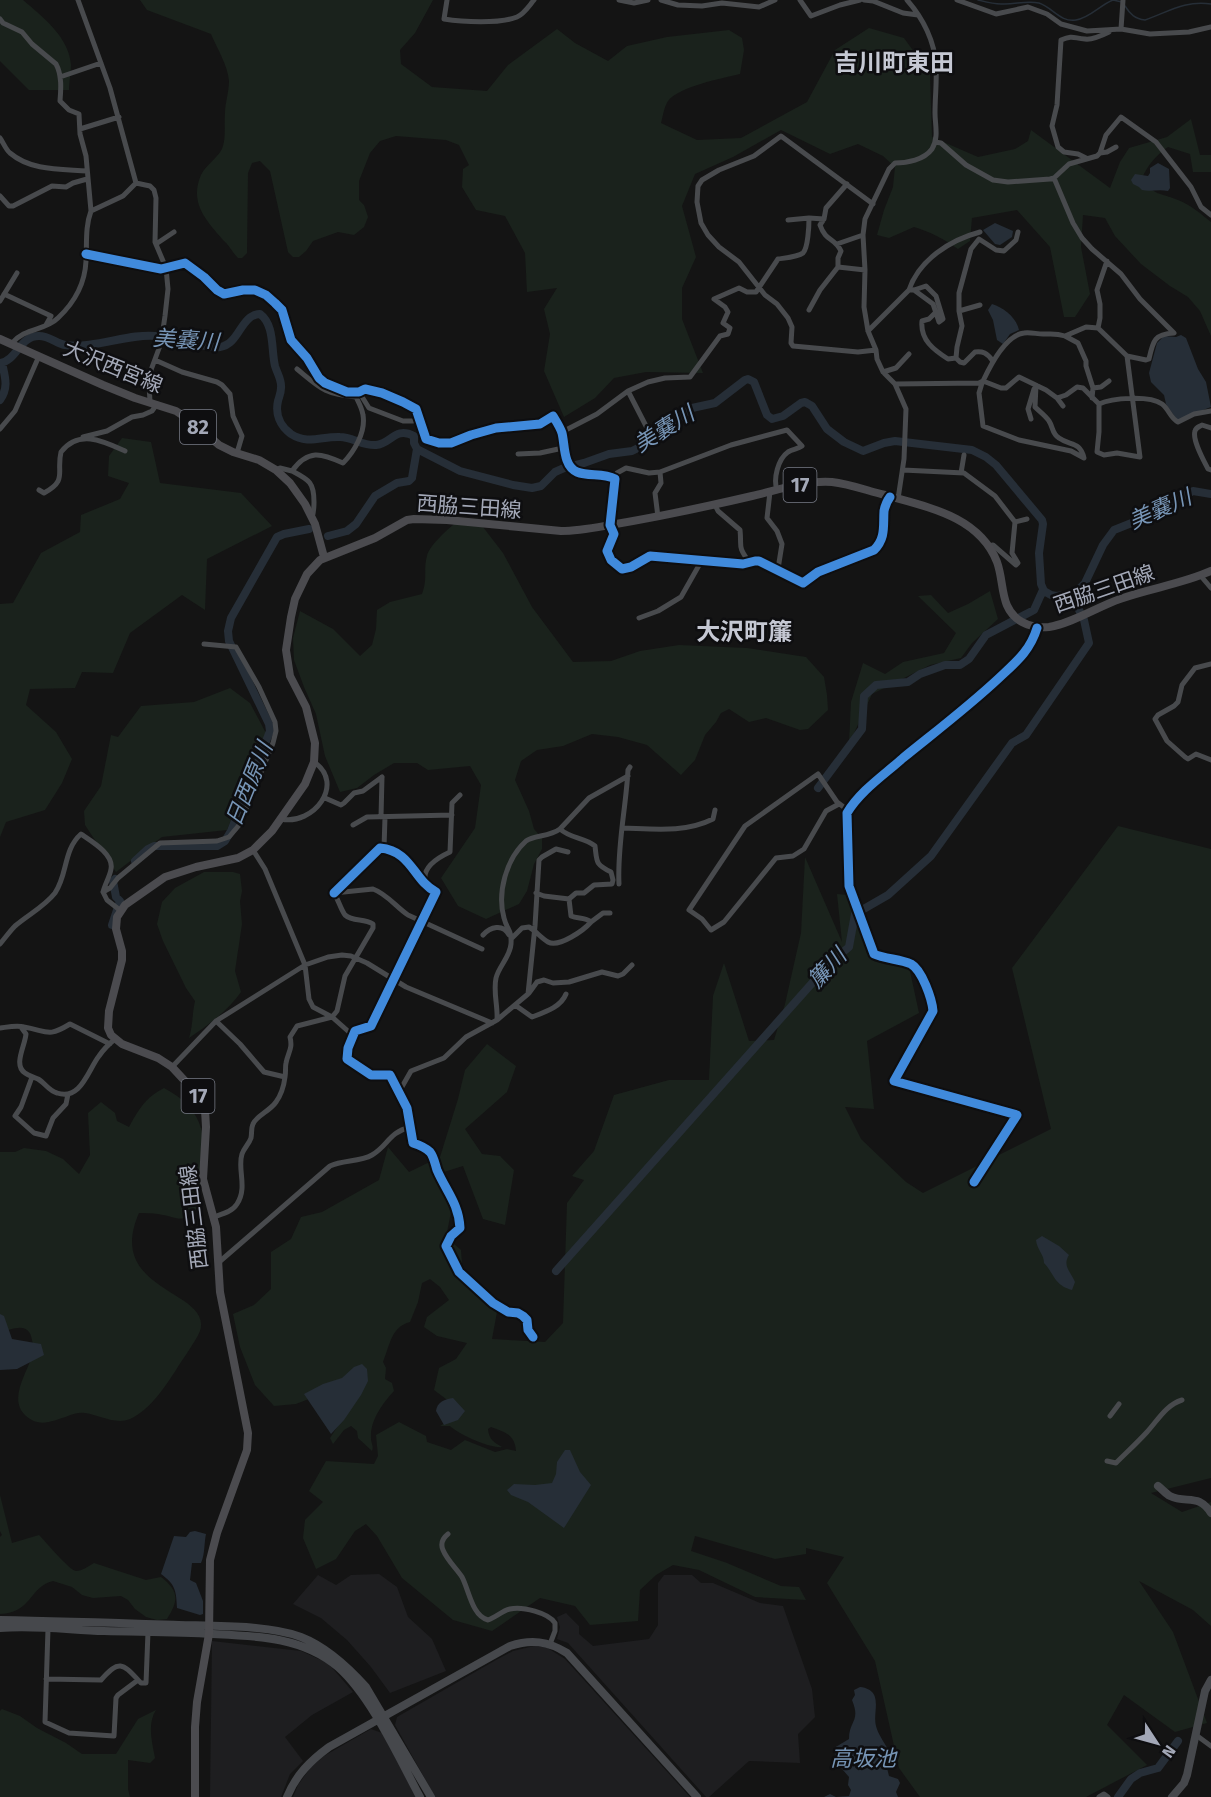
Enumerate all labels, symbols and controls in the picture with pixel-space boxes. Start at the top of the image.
district label: 吉川町東田 [834,49,954,77]
water label: 美嚢川 [152,324,222,356]
street label: 大沢西宮線 [59,335,167,399]
water label: 美嚢川 [629,399,701,458]
road number: 82 [180,410,216,444]
road number: 17 [784,468,816,502]
water label: 美嚢川 [1124,482,1197,535]
street label: 西脇三田線 [416,490,522,524]
street label: 西脇三田線 [1050,560,1158,618]
district label: 大沢町簾 [696,618,792,646]
water label: 日西原川 [220,736,279,830]
water label: 簾川 [802,941,853,993]
road number: 17 [182,1079,214,1113]
street label: 西脇三田線 [175,1163,213,1271]
north arrow [1127,1713,1187,1773]
text: N [1158,1742,1180,1761]
water label: 高坂池 [830,1745,898,1772]

